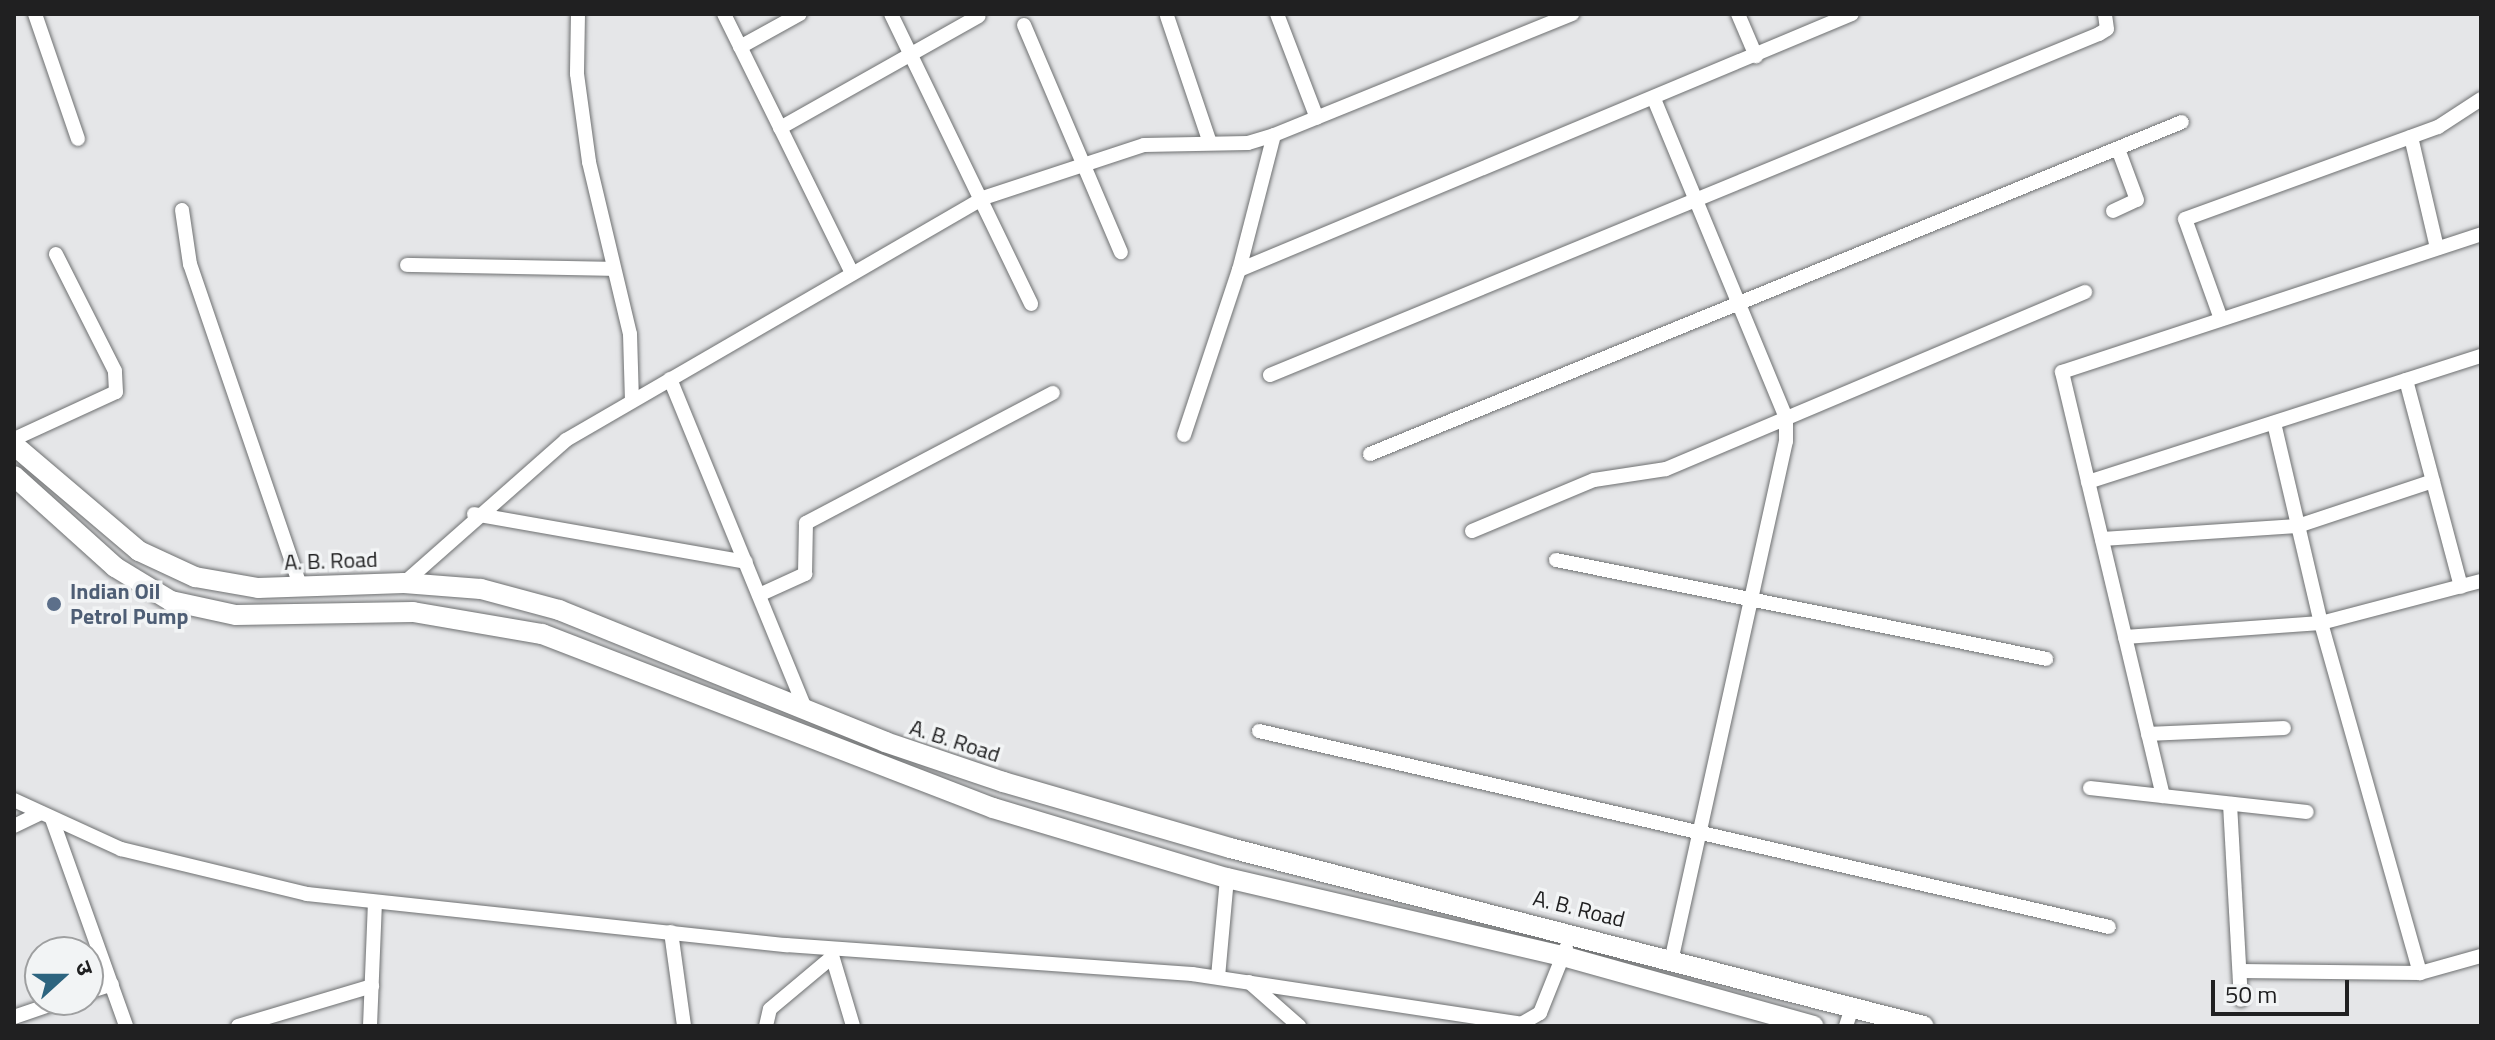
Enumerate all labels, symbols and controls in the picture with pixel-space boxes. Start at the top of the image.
street label: A. B. Road [284,546,378,576]
place label: Indian Oil Petrol Pump [70,578,188,630]
marker: Indian Oil Petrol Pump [45,595,63,613]
street label: A. B. Road [906,714,1004,768]
street label: A. B. Road [1530,885,1628,933]
north arrow [24,936,104,1016]
text: उ [66,956,103,980]
scale bar [2215,964,2353,1014]
text: 50 m [2225,976,2277,1012]

